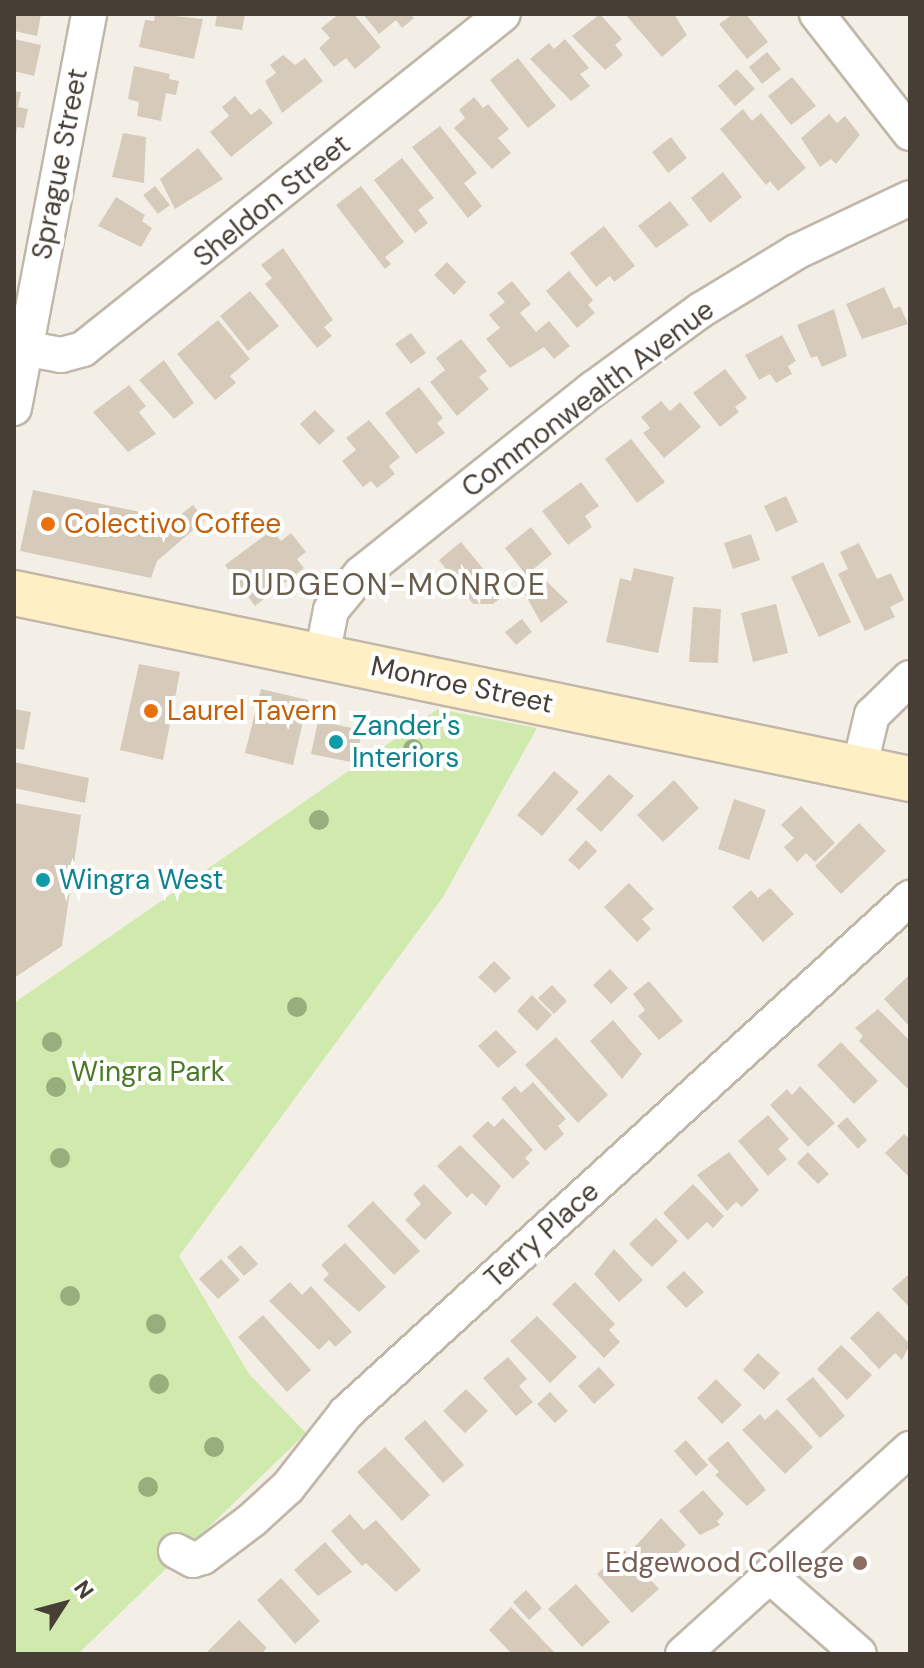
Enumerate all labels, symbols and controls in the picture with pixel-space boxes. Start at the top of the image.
street label: Sprague Street [25,66,95,262]
street label: Sheldon Street [187,128,357,274]
street label: Commonwealth Avenue [455,293,721,505]
place label: Colectivo Coffee [64,507,281,541]
marker: Colectivo Coffee [39,515,57,533]
district label: DUDGEON-MONROE [231,567,547,603]
street label: Monroe Street [368,649,556,721]
place label: Laurel Tavern [167,694,337,728]
marker: Laurel Tavern [142,702,160,720]
place label: Zander's Interiors [352,709,461,775]
marker: Zander's Interiors [327,733,345,751]
place label: Wingra West [59,863,224,897]
marker: Wingra West [34,871,52,889]
park label: Wingra Park [71,1055,225,1089]
street label: Terry Place [478,1175,606,1295]
place label: Edgewood College [605,1546,844,1580]
marker: Edgewood College [851,1554,869,1572]
north arrow [24,1564,104,1644]
text: N [67,1575,100,1605]

